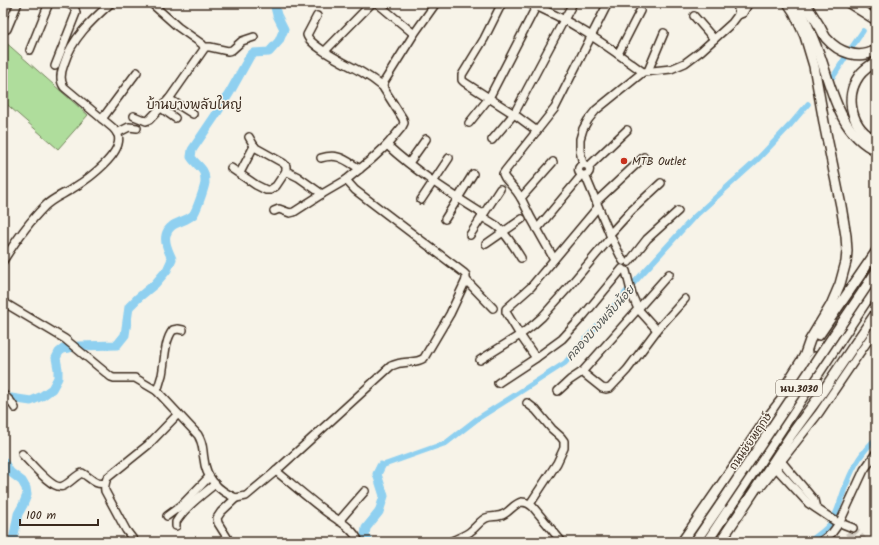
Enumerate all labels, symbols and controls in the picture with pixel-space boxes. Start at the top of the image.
district label: บ้านบางพลับใหญ่ [146,95,242,116]
place label: MTB Outlet [632,153,687,171]
marker: MTB Outlet [619,156,629,166]
water label: คลองบางพลับน้อย [561,280,640,365]
road number: นบ.3030 [776,380,822,396]
street label: ถนนชัยพฤกษ์ [725,409,777,474]
scale bar [20,501,98,527]
text: 100 m [26,506,57,525]

